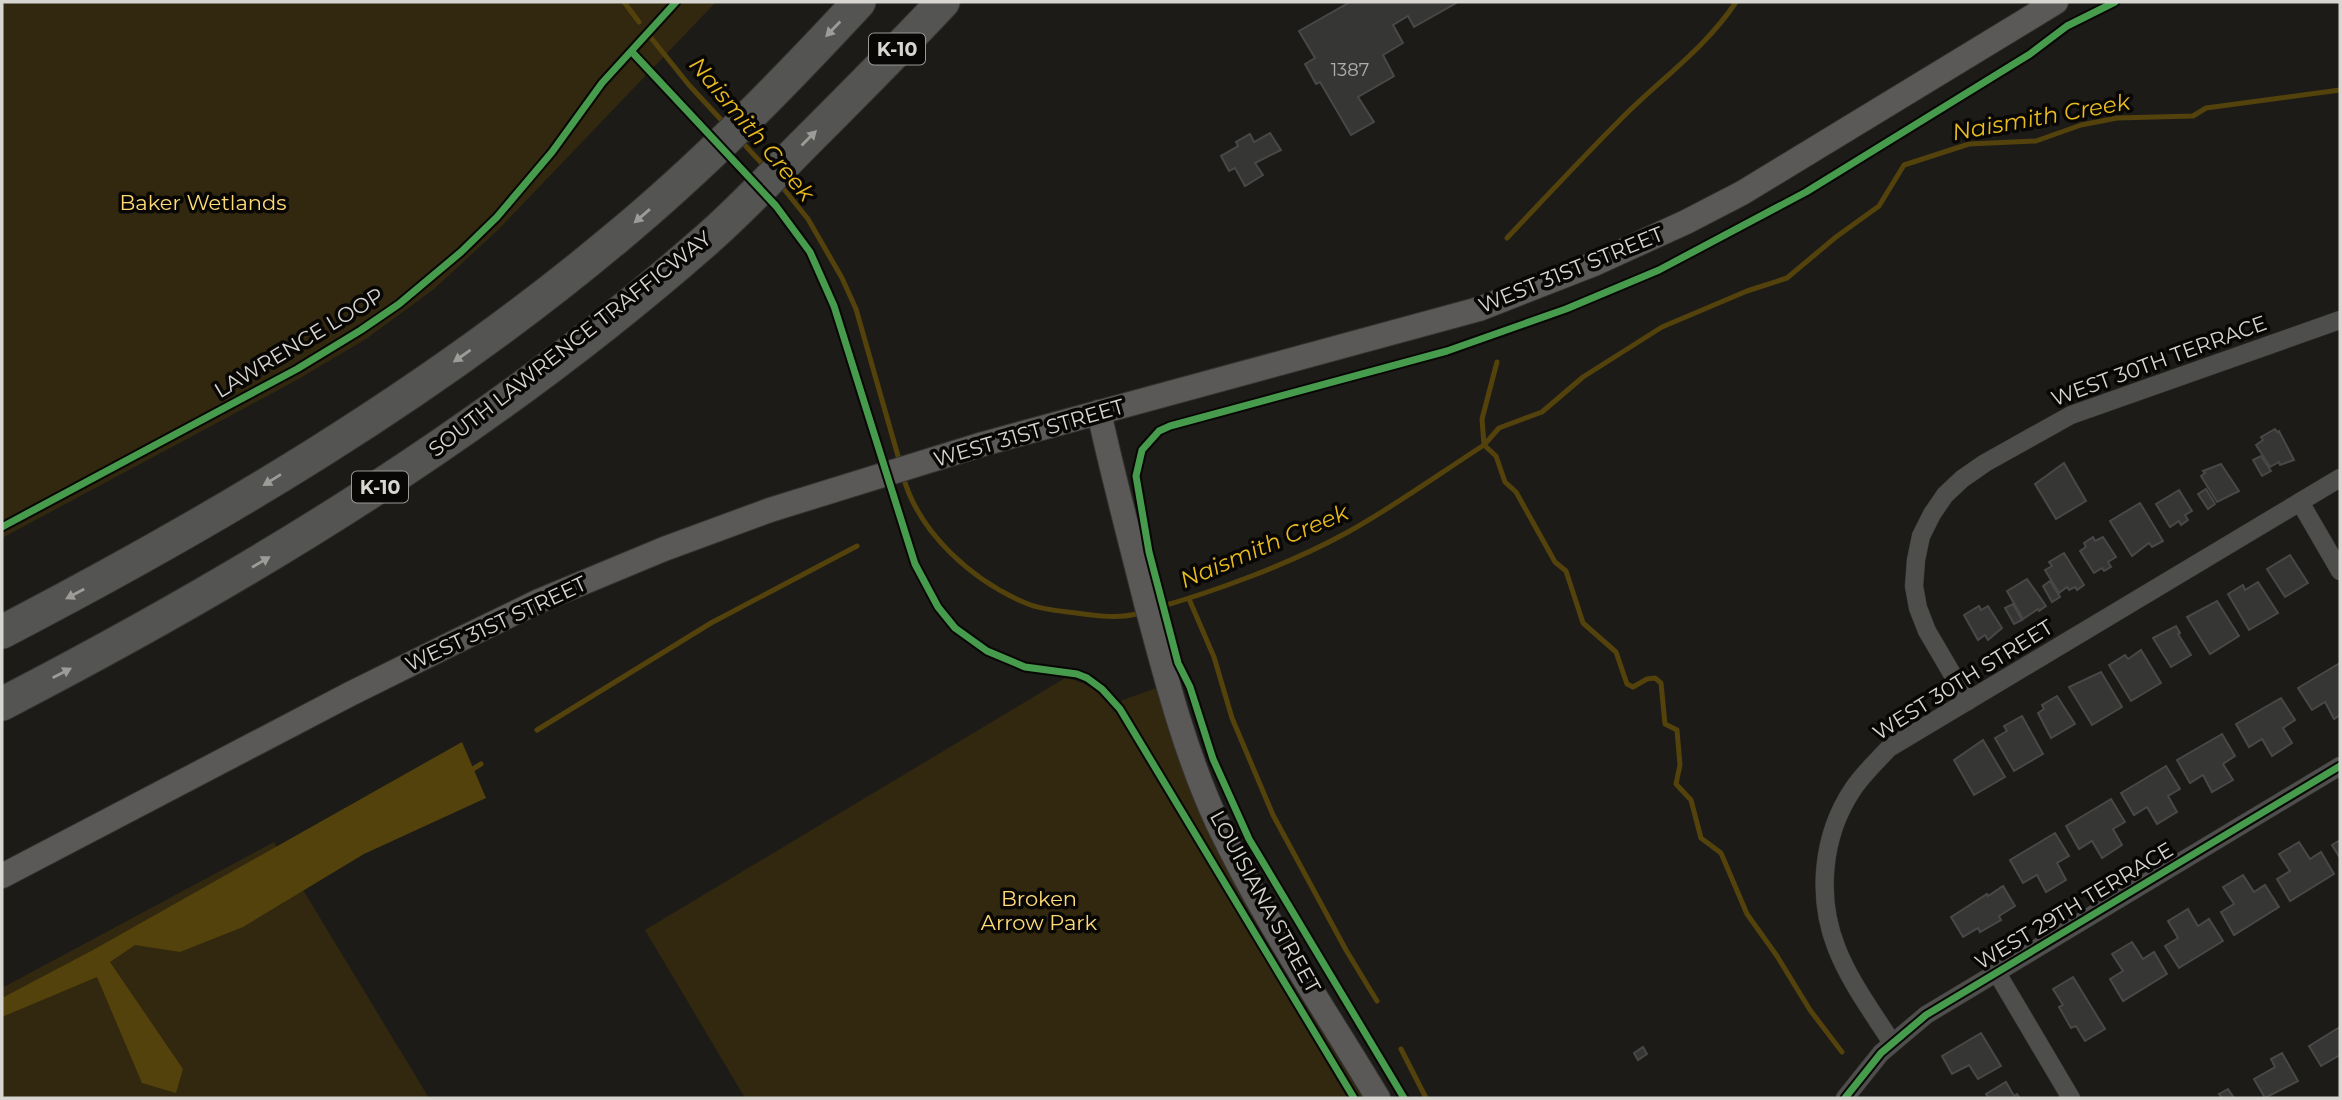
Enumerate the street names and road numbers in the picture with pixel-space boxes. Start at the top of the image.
road number: K-10 [869,34,925,64]
street label: WEST 31ST STREET [1475,221,1667,318]
street label: SOUTH LAWRENCE TRAFFICWAY [423,225,717,462]
street label: LAWRENCE LOOP [210,282,388,403]
street label: WEST 30TH TERRACE [2048,310,2270,411]
street label: WEST 31ST STREET [931,393,1127,472]
road number: K-10 [352,472,408,502]
street label: WEST 31ST STREET [401,571,590,677]
street label: WEST 30TH STREET [1868,614,2057,745]
street label: LOUISIANA STREET [1205,806,1326,997]
street label: WEST 29TH TERRACE [1970,837,2177,975]

